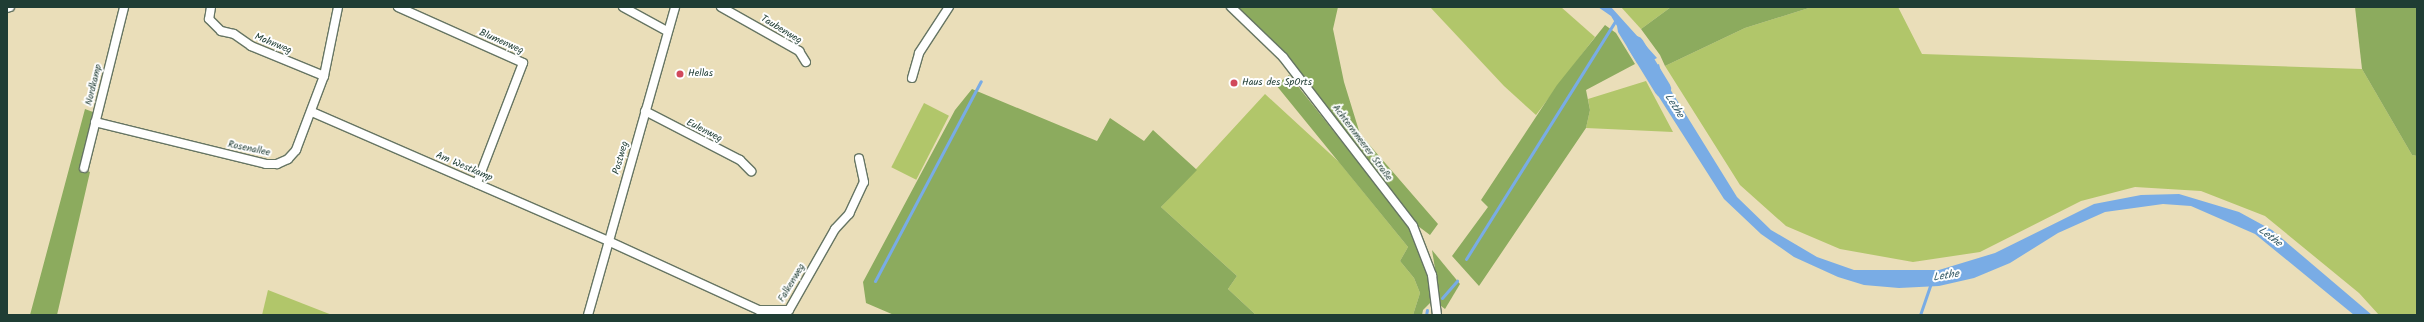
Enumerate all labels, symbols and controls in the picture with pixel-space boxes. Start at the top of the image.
street label: Taubenweg [758,13,804,47]
street label: Blumenweg [477,27,525,57]
street label: Mohnweg [253,31,293,57]
street label: Nordkamp [83,63,105,107]
place label: Hellas [688,68,713,80]
marker: Hellas [675,69,685,79]
place label: Haus des SpOrts [1242,77,1312,89]
marker: Haus des SpOrts [1229,78,1239,88]
water label: Lethe [1661,91,1687,121]
street label: Achternmeerer Straße [1329,102,1395,184]
street label: Eulenweg [684,117,724,145]
street label: Rosenallee [227,139,271,159]
street label: Postweg [611,140,631,176]
street label: Am Westkamp [434,150,494,184]
water label: Lethe [2256,224,2284,250]
street label: Falkenweg [776,262,808,304]
water label: Lethe [1932,267,1960,285]

